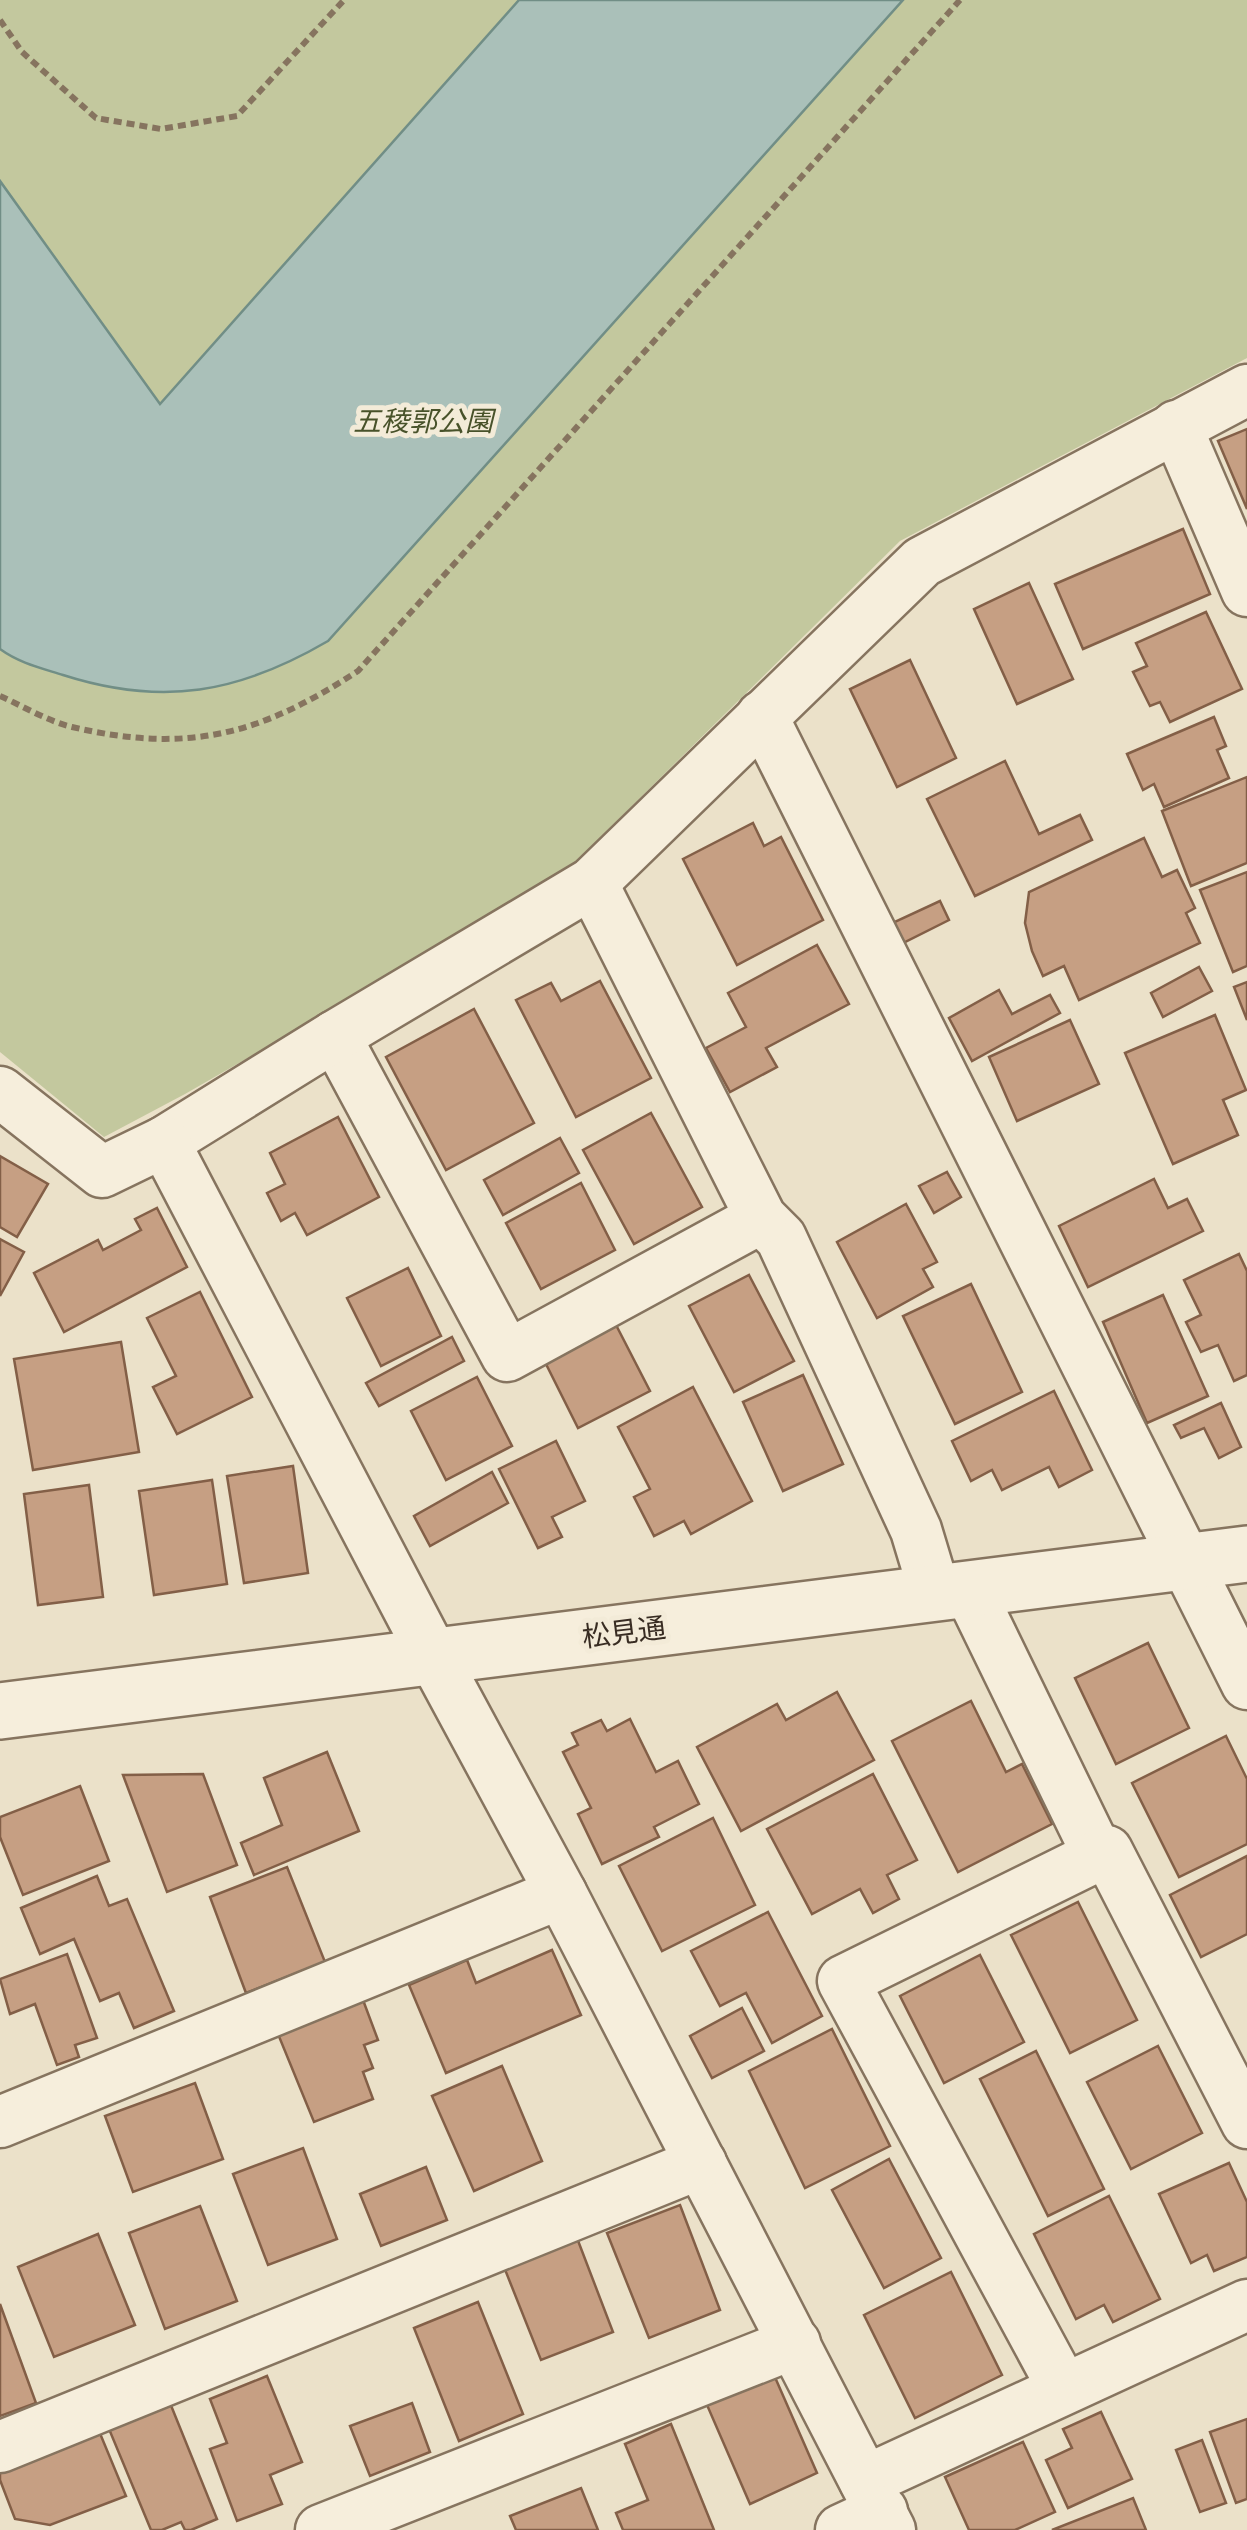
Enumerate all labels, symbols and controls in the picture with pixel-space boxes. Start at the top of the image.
park label: 五稜郭公園 [353,402,497,440]
street label: 松見通 [580,1608,668,1656]

